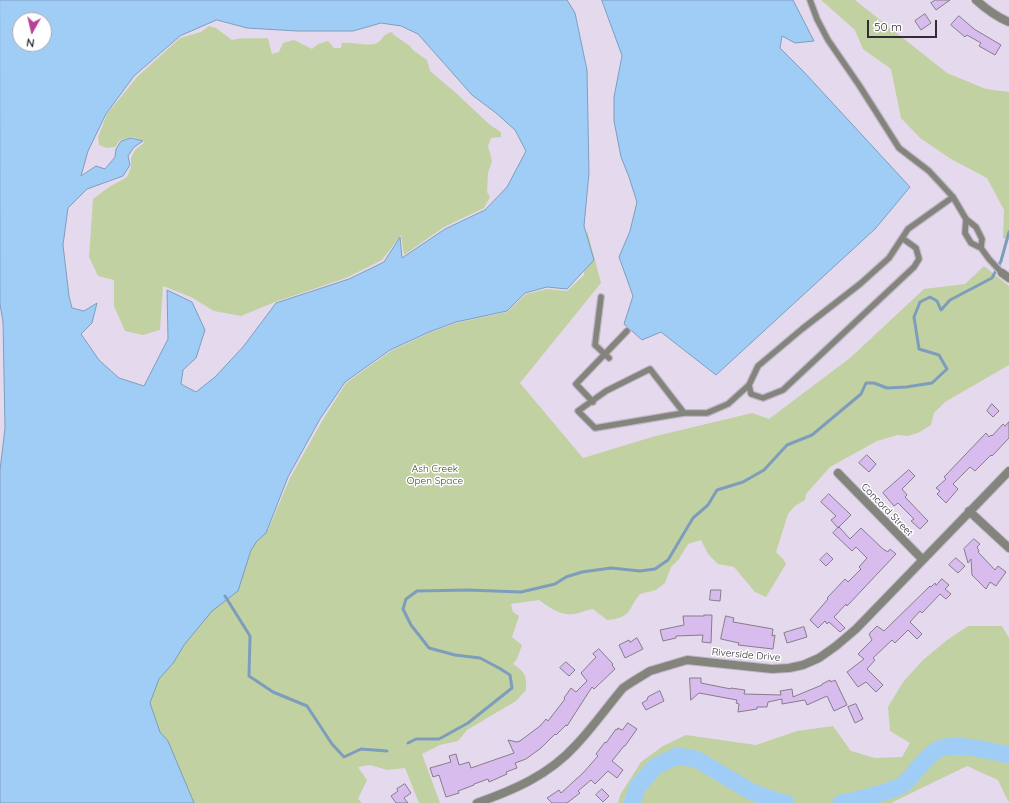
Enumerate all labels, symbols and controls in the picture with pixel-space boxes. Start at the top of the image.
north arrow [12,12,52,52]
scale bar [869,12,939,38]
text: 50 m [874,19,902,34]
text: N [25,35,35,50]
park label: Ash Creek Open Space [407,463,463,486]
street label: Concord Street [859,481,915,539]
street label: Riverside Drive [711,646,781,664]

